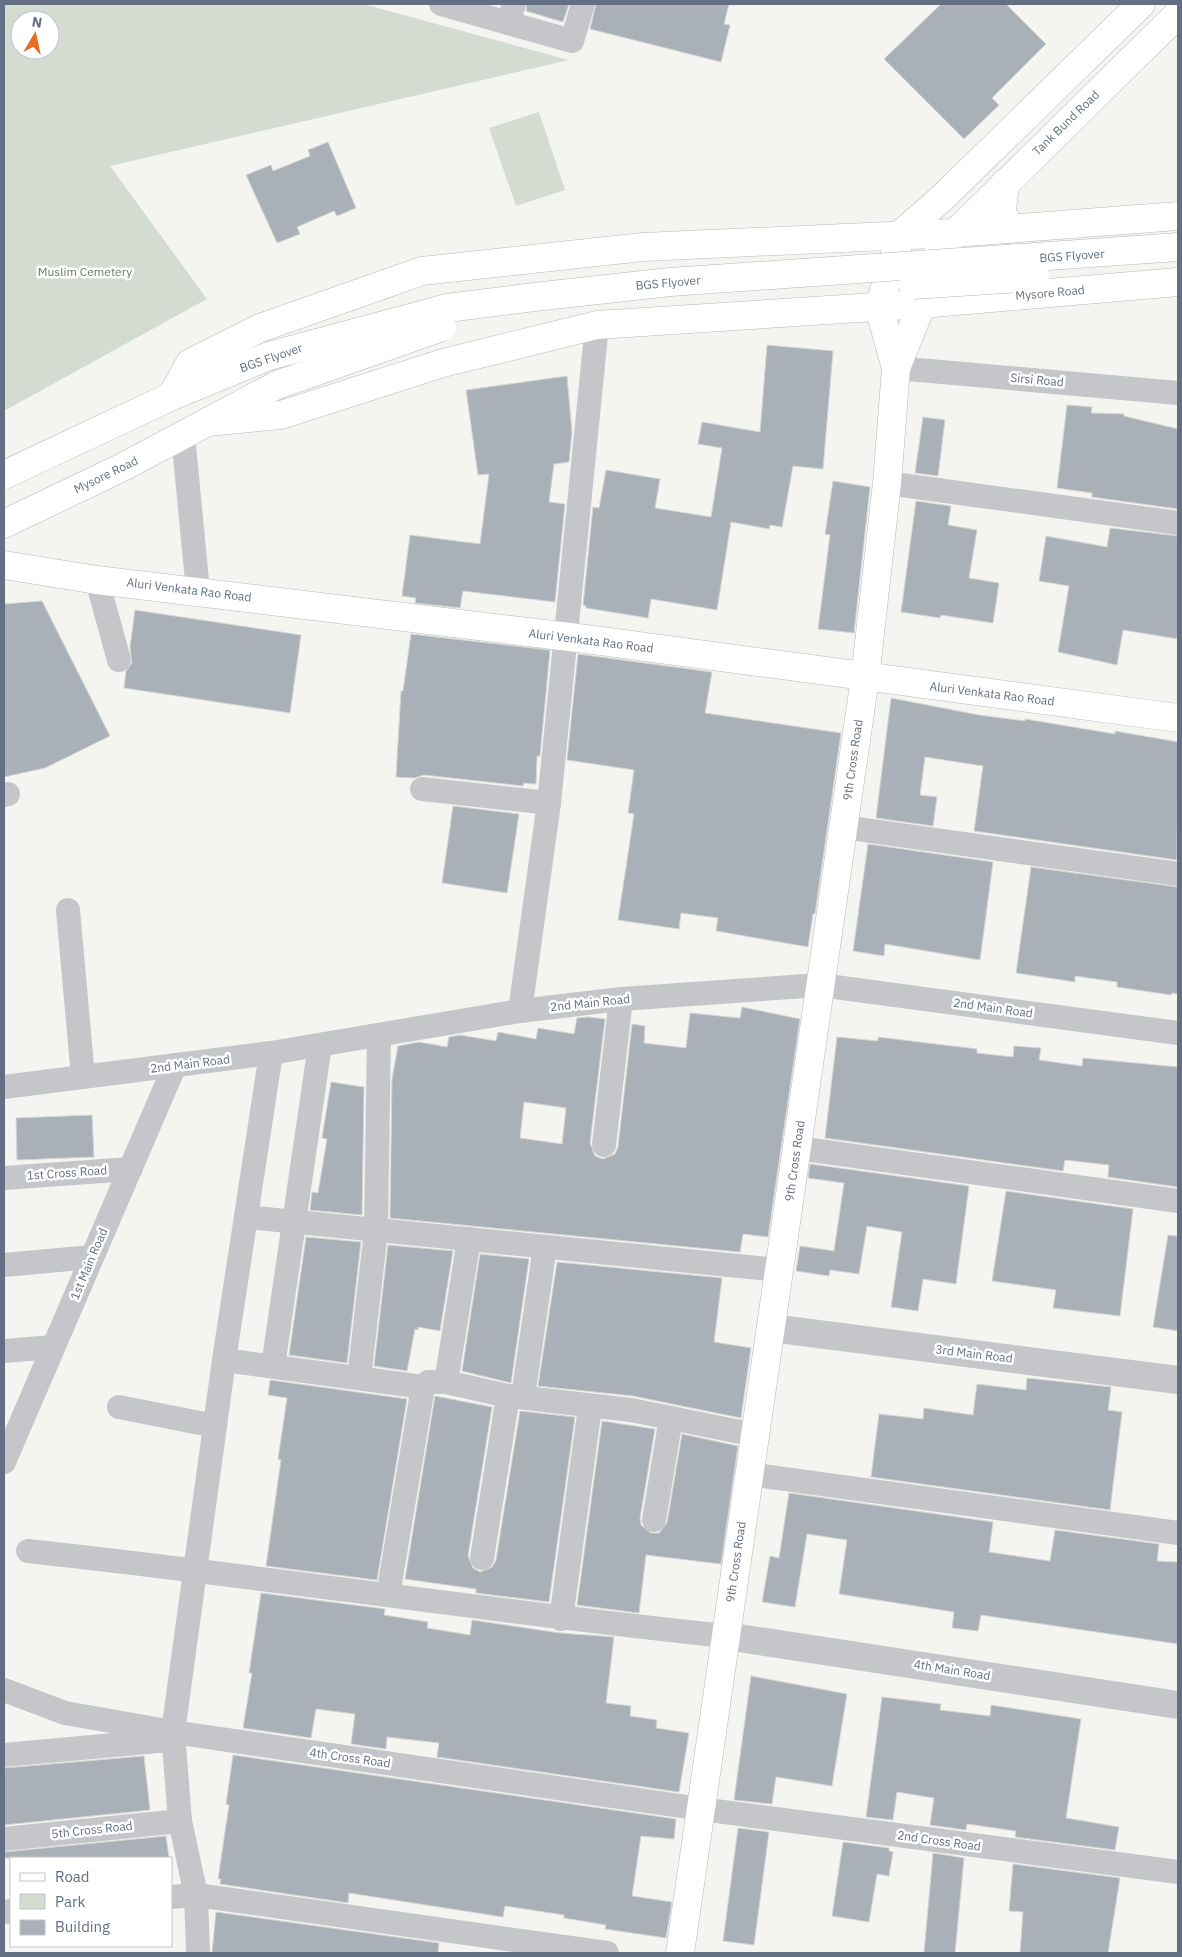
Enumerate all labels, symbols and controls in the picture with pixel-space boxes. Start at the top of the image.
north arrow [10,10,60,60]
text: N [31,12,43,32]
street label: Tank Bund Road [1029,87,1102,158]
street label: BGS Flyover [1039,246,1106,265]
park label: Muslim Cemetery [38,264,132,279]
street label: BGS Flyover [635,272,702,293]
street label: Mysore Road [1015,282,1085,303]
street label: BGS Flyover [238,340,305,375]
street label: Sirsi Road [1010,370,1064,389]
street label: Mysore Road [71,453,140,497]
street label: Aluri Venkata Rao Road [126,574,252,605]
street label: Aluri Venkata Rao Road [528,625,654,656]
street label: Aluri Venkata Rao Road [929,678,1055,709]
street label: 9th Cross Road [839,718,866,801]
street label: 2nd Main Road [549,991,631,1014]
street label: 2nd Main Road [952,994,1034,1021]
street label: 2nd Main Road [149,1051,231,1076]
street label: 9th Cross Road [781,1119,808,1202]
street label: 1st Cross Road [26,1162,108,1183]
street label: 1st Main Road [67,1226,110,1302]
street label: 3rd Main Road [935,1341,1014,1366]
street label: 9th Cross Road [722,1520,749,1603]
street label: 4th Main Road [913,1656,992,1683]
street label: 4th Cross Road [309,1744,392,1771]
street label: 5th Cross Road [51,1818,133,1841]
street label: 2nd Cross Road [896,1827,982,1854]
legend [10,1857,172,1947]
text: Road [55,1867,90,1886]
text: Park [55,1892,85,1911]
text: Building [55,1917,110,1936]

